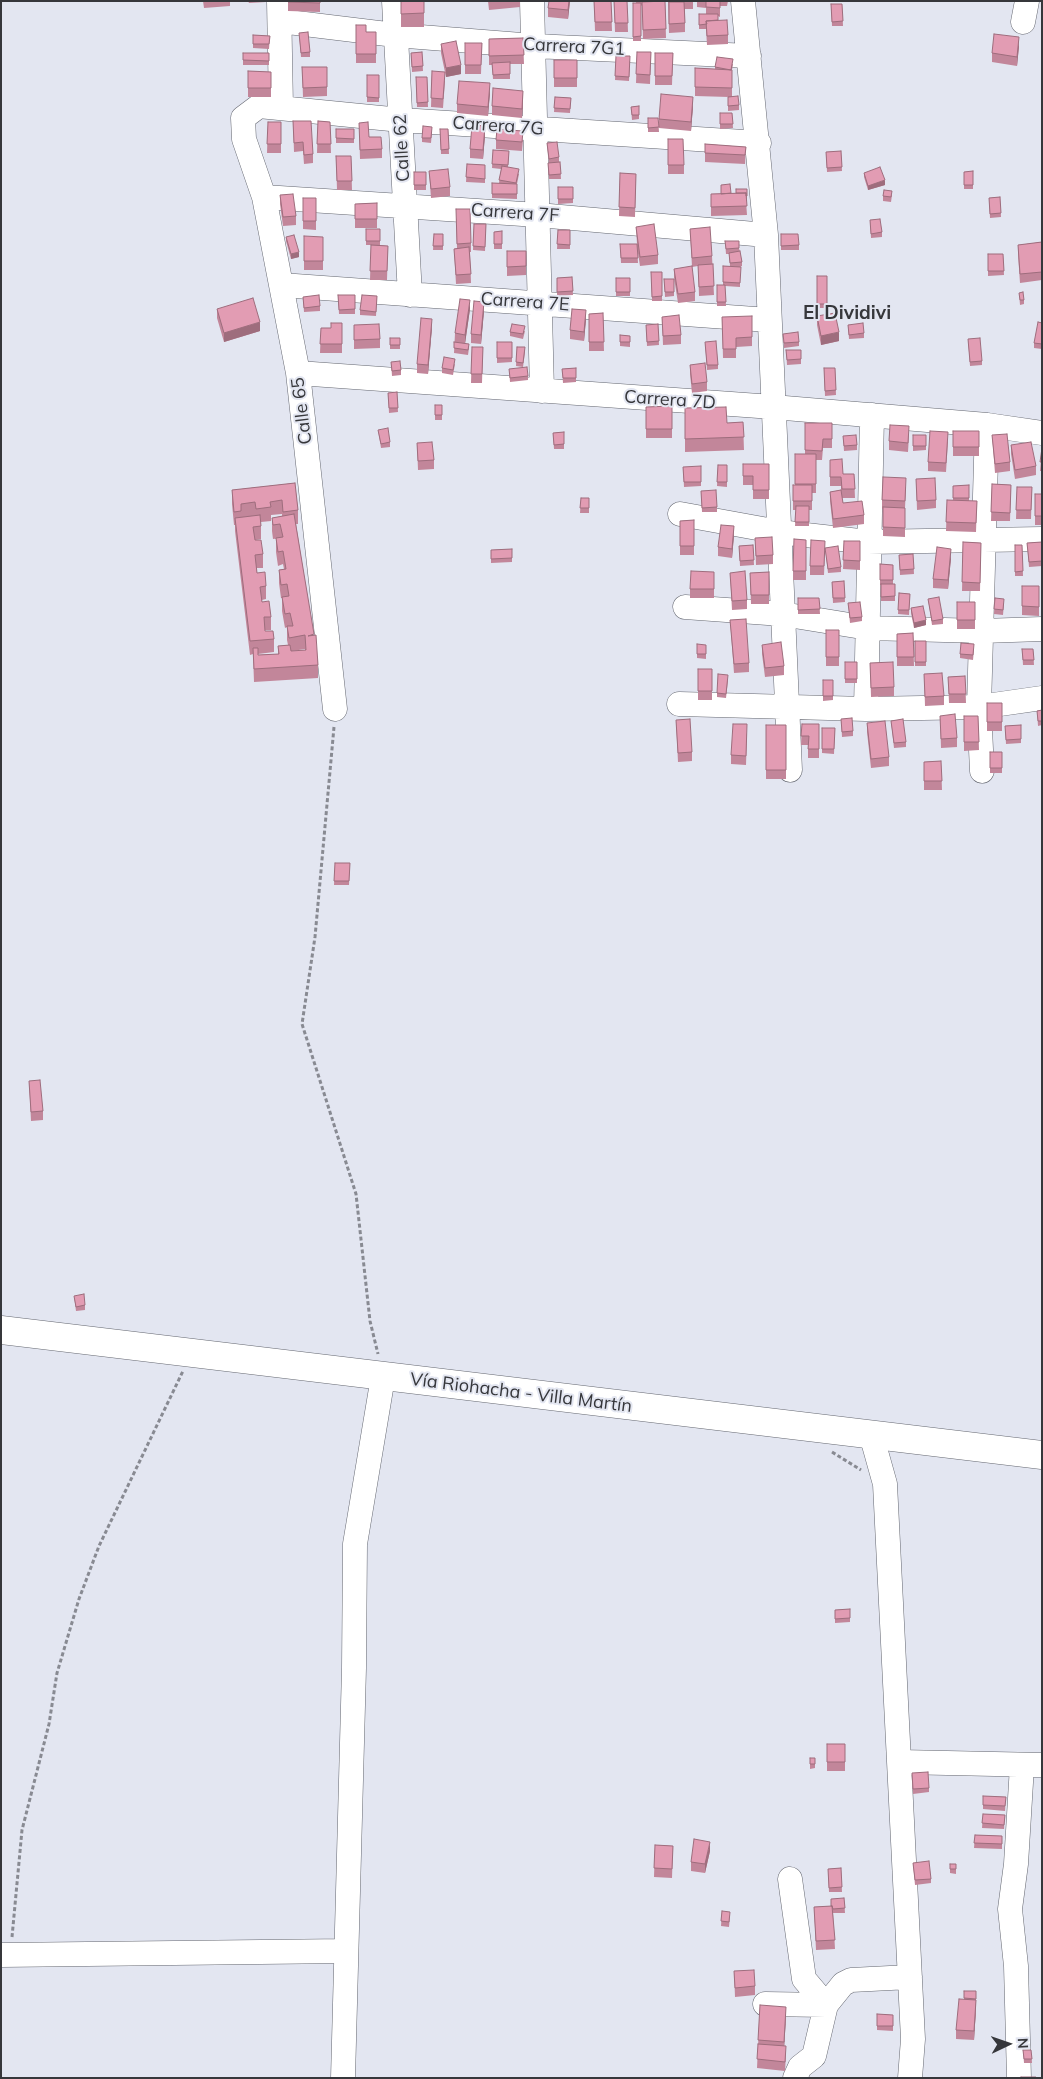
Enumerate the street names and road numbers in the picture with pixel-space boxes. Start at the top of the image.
street label: Carrera 7G1 [522,34,626,60]
street label: Carrera 7G [452,112,544,140]
street label: Calle 62 [389,114,415,182]
street label: Carrera 7F [470,199,560,227]
street label: Carrera 7E [480,288,570,316]
street label: Calle 65 [287,376,317,446]
street label: Carrera 7D [623,386,717,414]
street label: Vía Riohacha - Villa Martín [409,1369,633,1417]

